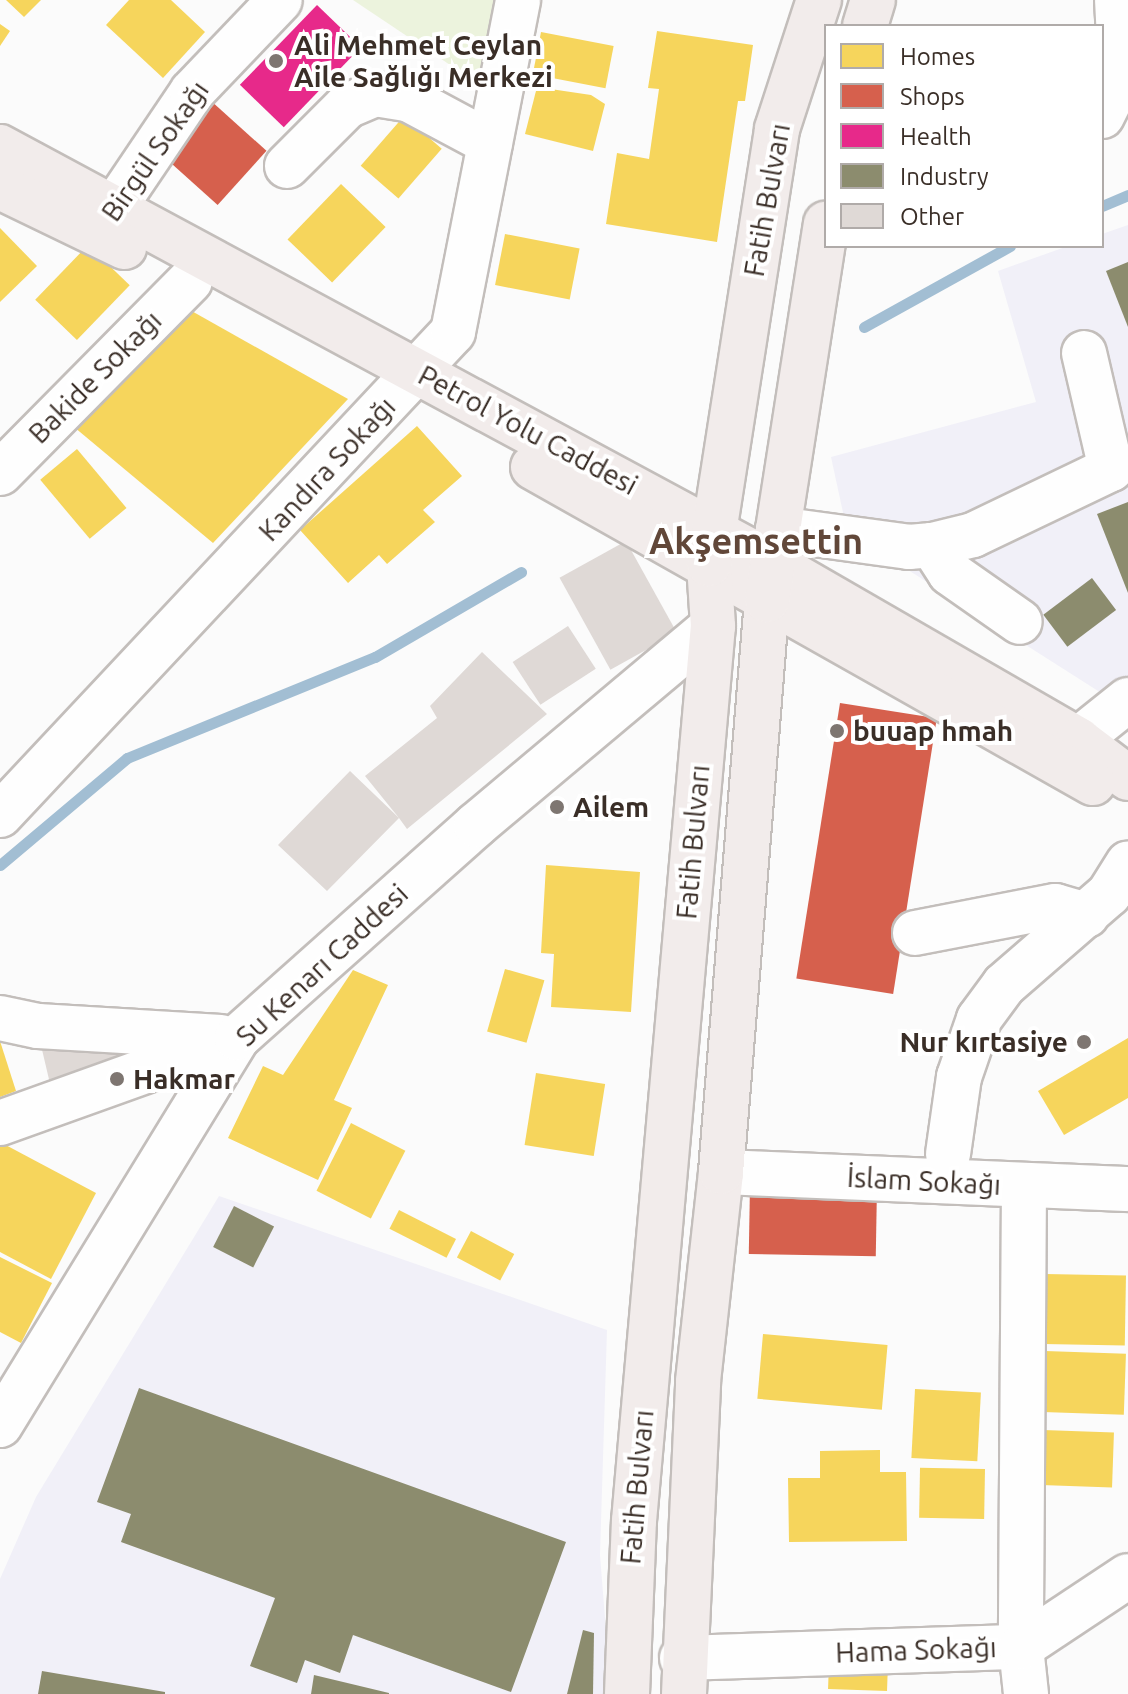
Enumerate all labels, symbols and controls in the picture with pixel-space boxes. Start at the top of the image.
legend [824,24,1104,248]
place label: Ali Mehmet Ceylan Aile Sağlığı Merkezi [294,28,553,94]
text: Homes [900,43,975,70]
marker: Ali Mehmet Ceylan Aile Sağlığı Merkezi [265,50,287,72]
street label: Birgül Sokağı [94,74,216,228]
text: Shops [900,83,965,110]
street label: Fatih Bulvarı [737,121,797,279]
text: Health [900,123,972,150]
text: Industry [900,163,989,190]
text: Other [900,203,964,230]
street label: Bakide Sokağı [22,304,168,450]
street label: Petrol Yolu Caddesi [413,358,643,502]
street label: Kandıra Sokağı [252,390,402,548]
district label: Akşemsettin [649,519,863,563]
place label: buuap hmah [853,714,1013,748]
marker: buuap hmah [828,722,846,740]
street label: Fatih Bulvarı [670,763,716,921]
place label: Ailem [573,790,649,824]
marker: Ailem [548,798,566,816]
street label: Su Kenarı Caddesi [229,877,415,1053]
place label: Nur kırtasiye [899,1025,1068,1059]
marker: Nur kırtasiye [1075,1033,1093,1051]
place label: Hakmar [133,1062,235,1096]
marker: Hakmar [108,1070,126,1088]
street label: İslam Sokağı [846,1160,1002,1202]
street label: Fatih Bulvarı [614,1408,660,1566]
street label: Hama Sokağı [835,1630,997,1670]

